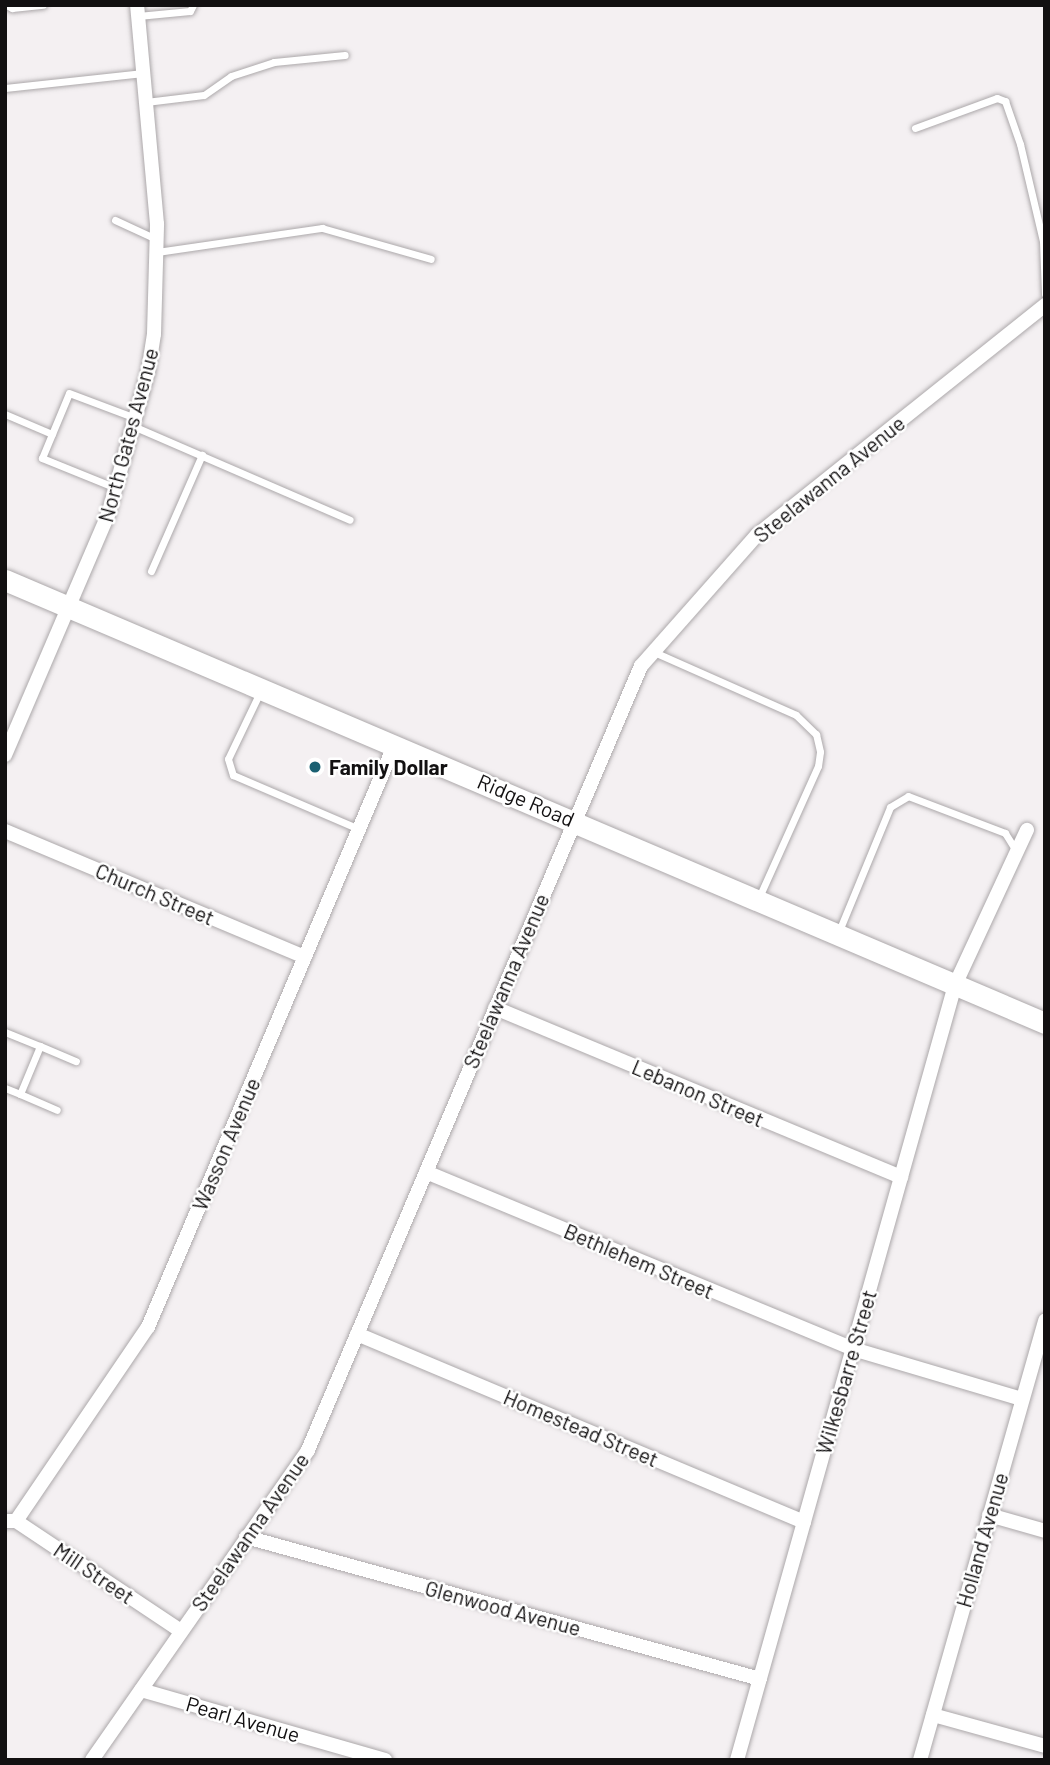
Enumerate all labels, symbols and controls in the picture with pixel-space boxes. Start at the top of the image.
street label: North Gates Avenue [93,345,163,525]
street label: Steelawanna Avenue [748,410,910,548]
place label: Family Dollar [329,754,448,780]
marker: Family Dollar [307,759,323,775]
street label: Ridge Road [474,768,578,832]
street label: Church Street [92,858,218,930]
street label: Steelawanna Avenue [458,890,554,1072]
street label: Lebanon Street [628,1054,768,1132]
street label: Wasson Avenue [187,1074,265,1214]
street label: Bethlehem Street [560,1218,718,1304]
street label: Wilkesbarre Street [810,1287,882,1457]
street label: Homestead Street [500,1384,662,1472]
street label: Steelawanna Avenue [186,1448,314,1616]
street label: Holland Avenue [951,1470,1013,1610]
street label: Mill Street [49,1537,139,1609]
street label: Glenwood Avenue [422,1575,584,1641]
street label: Pearl Avenue [183,1691,303,1747]

